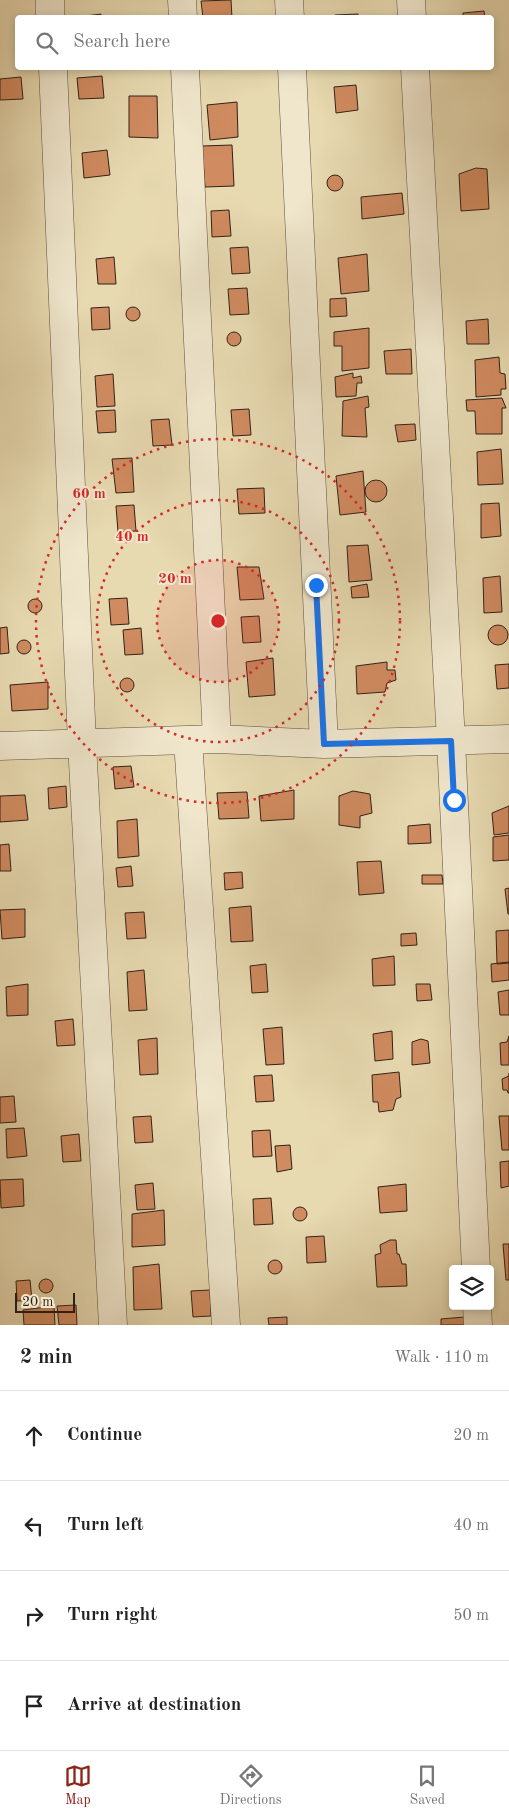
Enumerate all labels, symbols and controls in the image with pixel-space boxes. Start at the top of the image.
search box [15,15,494,70]
icon: search [33,29,61,57]
text: Search here [73,33,170,52]
text: 60 m [72,487,106,502]
text: 40 m [115,530,149,545]
text: 20 m [158,572,192,587]
route end [305,574,328,597]
centre of rings [209,612,227,630]
route start [443,789,466,812]
map controls [449,1265,494,1310]
button: layers [449,1265,494,1310]
scale bar [15,1290,75,1313]
text: 20 m [22,1295,53,1309]
text: 2 min [20,1347,73,1368]
text: Walk · 110 m [394,1350,489,1366]
icon: ahead [20,1422,48,1450]
text: Continue [67,1426,142,1445]
text: 20 m [453,1428,489,1444]
icon: left [20,1512,48,1540]
text: Turn left [67,1516,144,1535]
text: 40 m [453,1518,489,1534]
icon: right [20,1602,48,1630]
text: Turn right [67,1606,157,1625]
text: 50 m [453,1608,489,1624]
icon: arrive [20,1692,48,1720]
text: Arrive at destination [67,1696,241,1715]
tab: Map [64,1762,92,1809]
tab: Directions [220,1762,282,1809]
tab: Saved [409,1762,445,1809]

